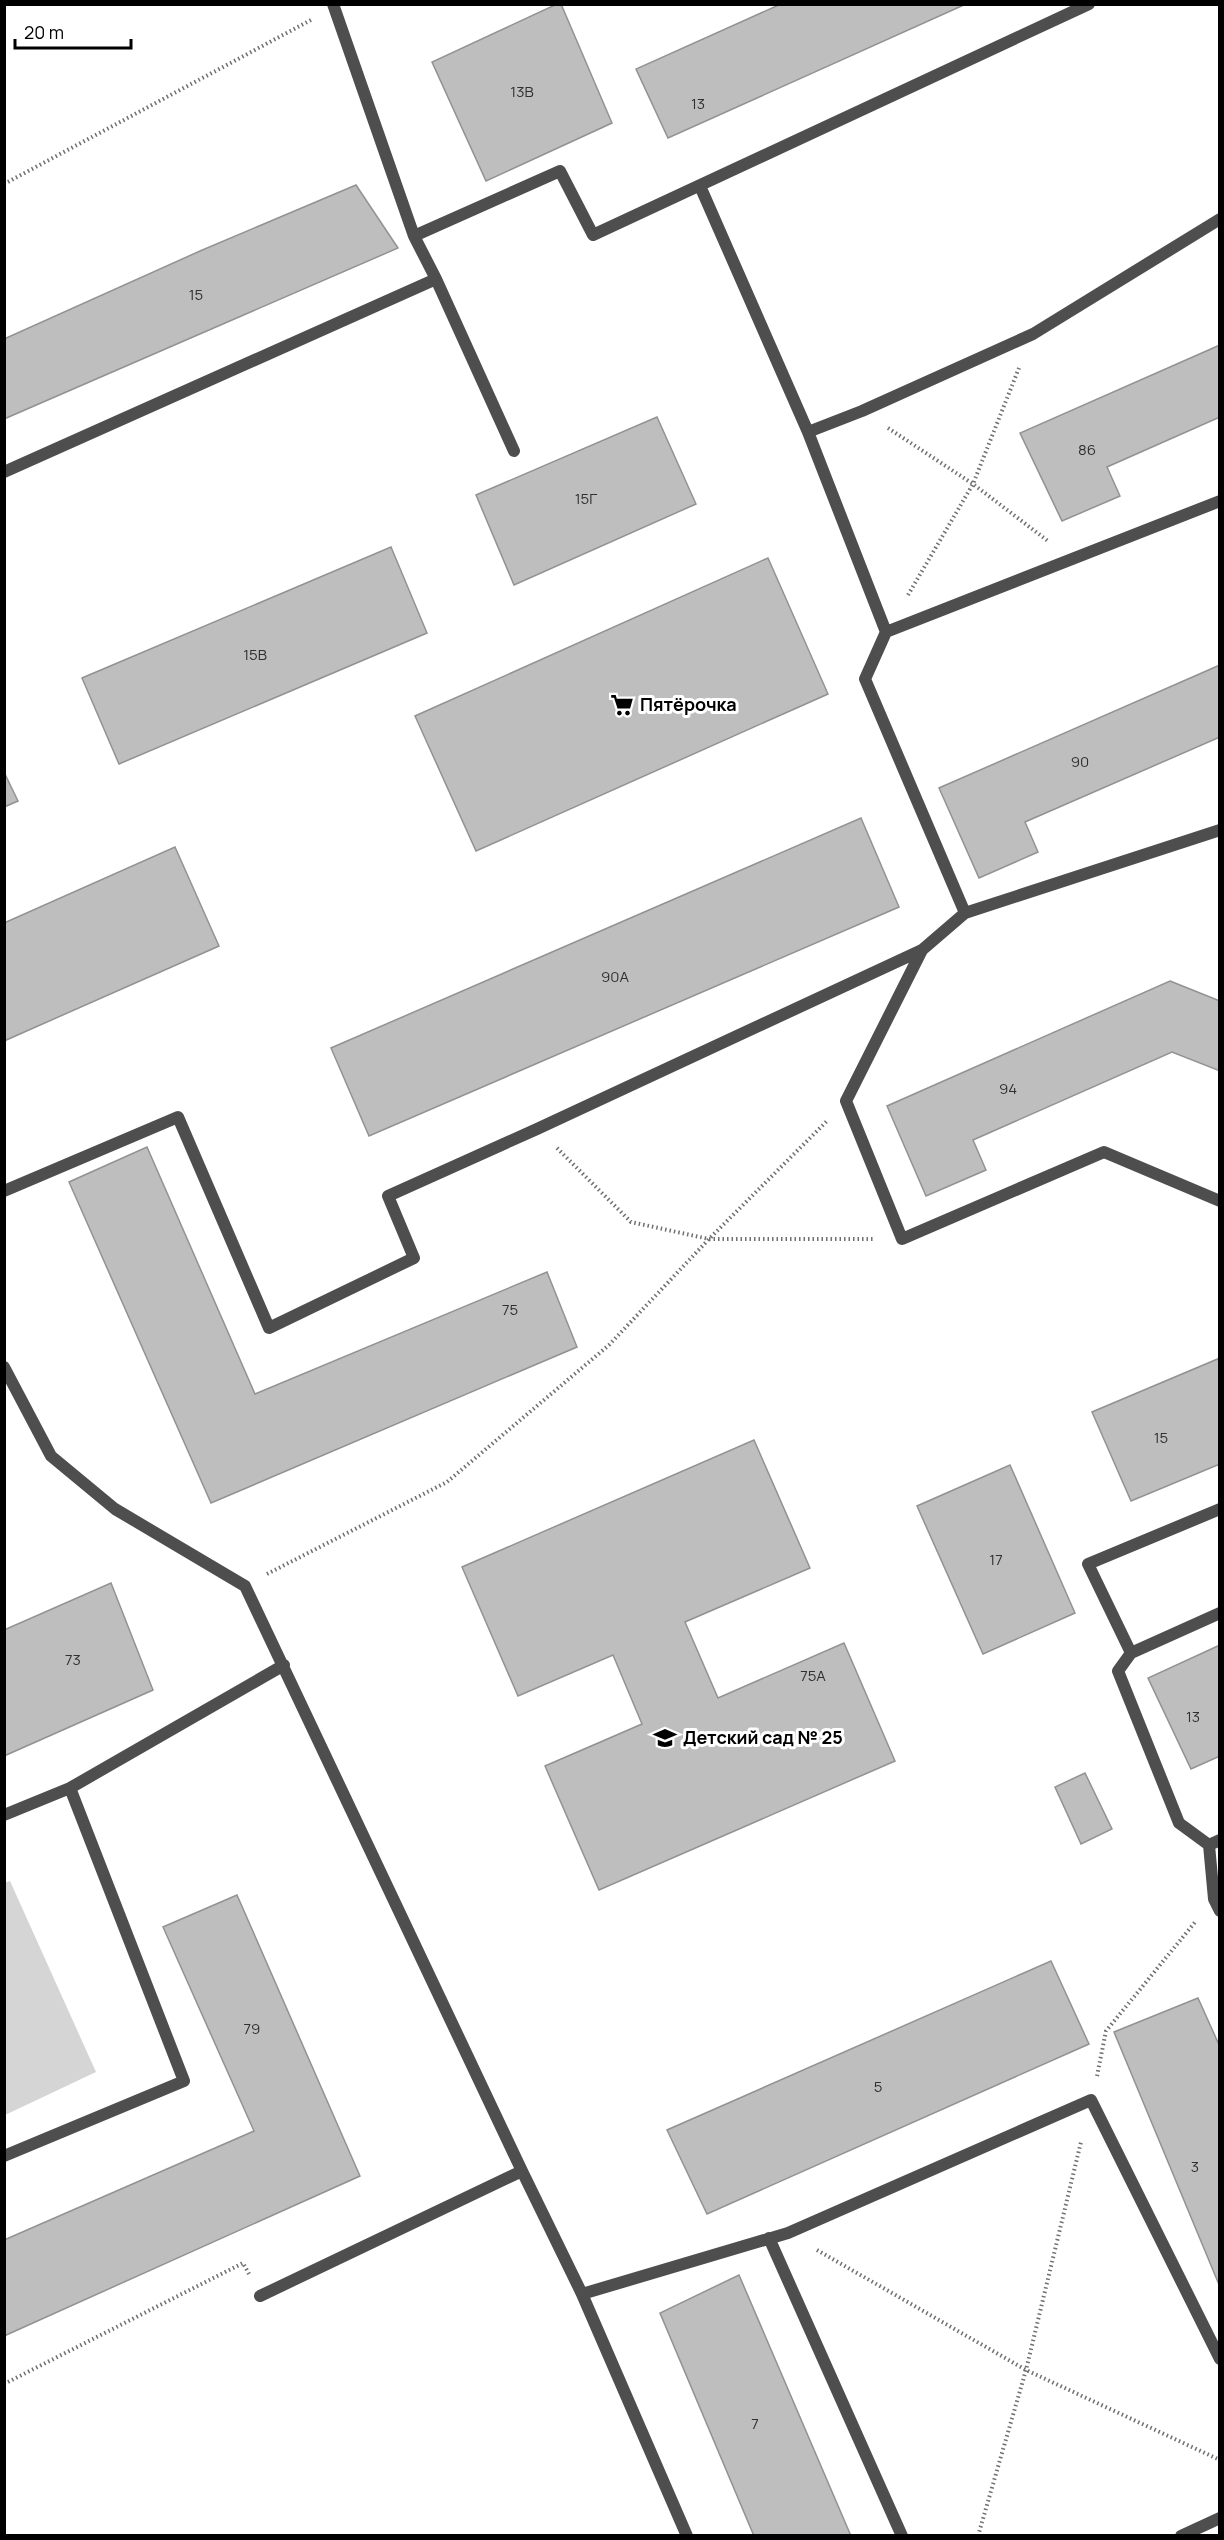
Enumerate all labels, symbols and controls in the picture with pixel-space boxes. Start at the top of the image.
scale bar [15,12,130,50]
text: 20 m [24,20,64,44]
house number: 13В [510,81,534,102]
house number: 13 [691,93,705,114]
house number: 15 [189,284,203,305]
house number: 86 [1078,439,1096,460]
house number: 15Г [575,488,597,509]
house number: 15В [243,644,267,665]
supermarket icon: Пятёрочка [609,692,635,718]
place label: Пятёрочка [640,692,737,716]
house number: 90 [1071,751,1089,772]
house number: 90А [601,966,629,987]
house number: 94 [999,1078,1017,1099]
house number: 75 [502,1299,518,1320]
house number: 15 [1154,1427,1168,1448]
house number: 17 [989,1549,1003,1570]
house number: 73 [65,1649,81,1670]
house number: 75А [800,1665,826,1686]
house number: 13 [1186,1706,1200,1727]
school or university icon: Детский сад № 25 [652,1725,678,1751]
place label: Детский сад № 25 [683,1725,843,1749]
house number: 79 [244,2018,260,2039]
house number: 5 [874,2076,882,2097]
house number: 3 [1191,2156,1199,2177]
house number: 7 [751,2413,759,2434]

